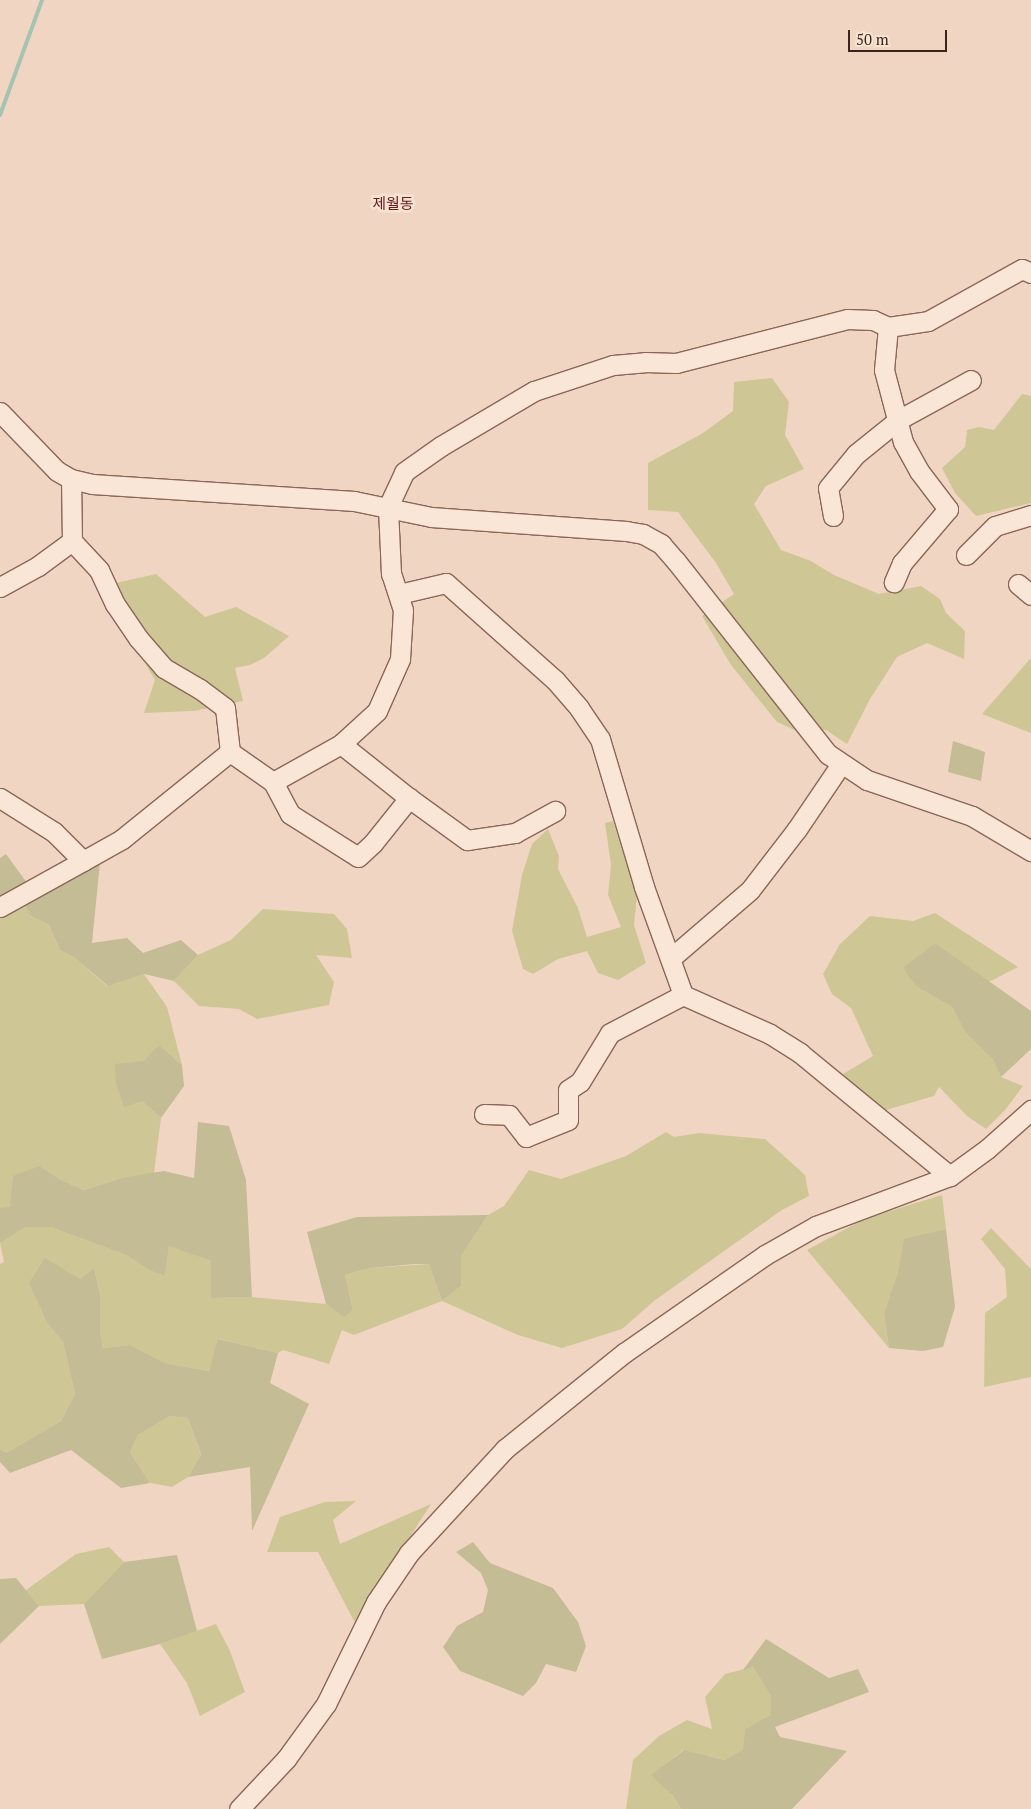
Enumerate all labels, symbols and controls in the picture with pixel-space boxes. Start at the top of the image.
scale bar [851,20,950,52]
text: 50 m [856,29,889,49]
district label: 제월동 [372,195,414,213]

